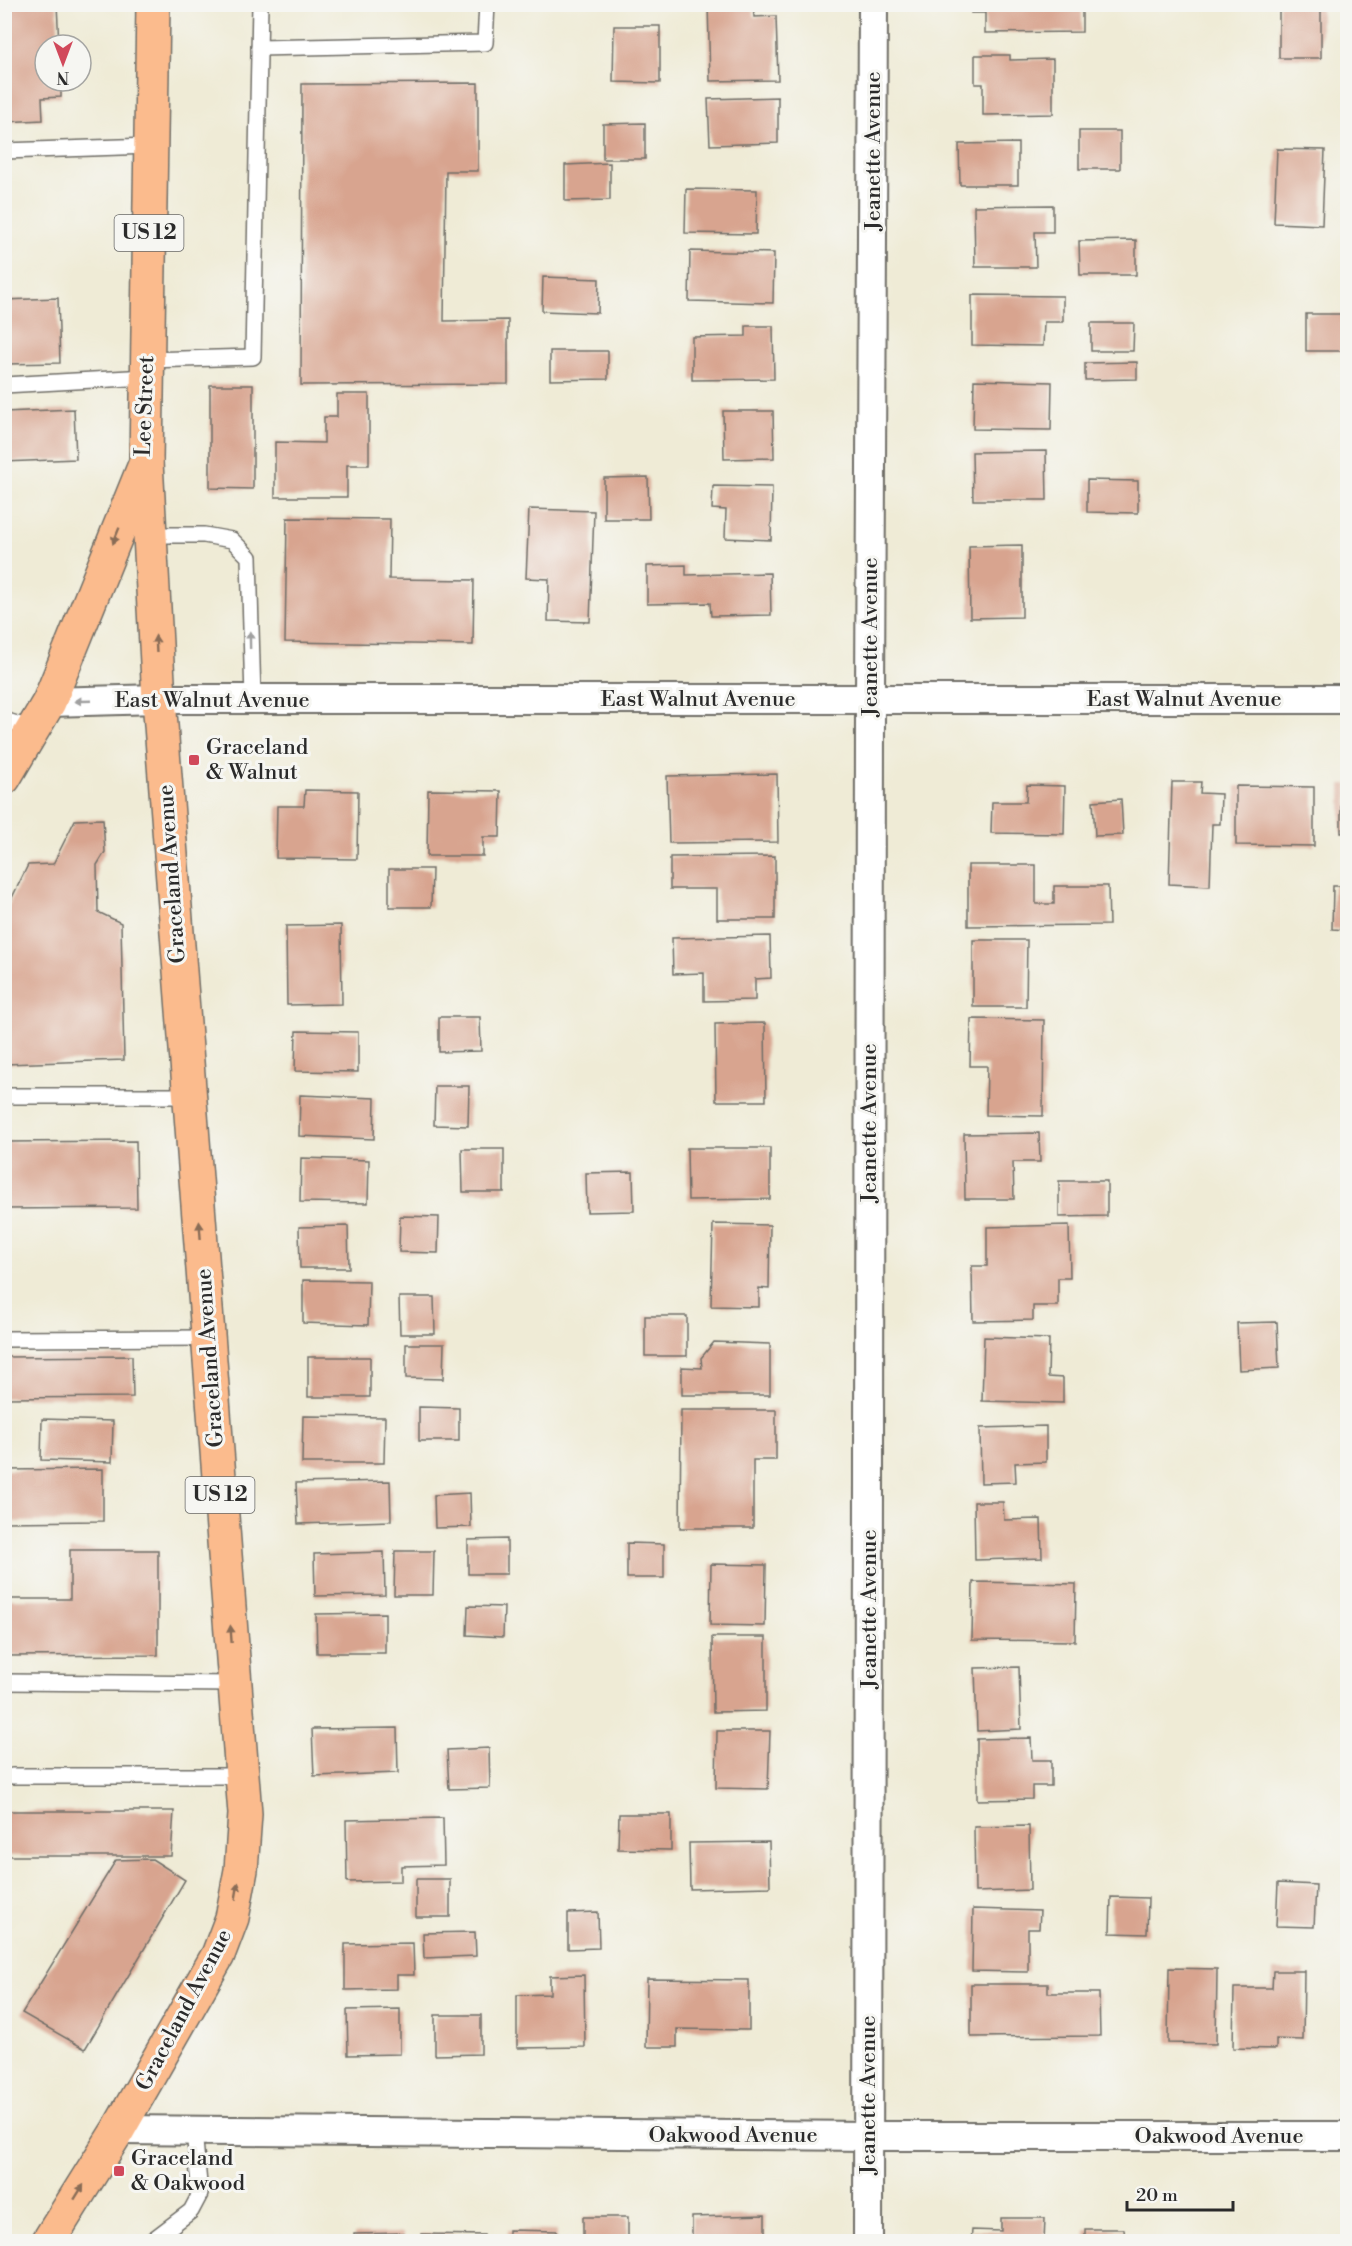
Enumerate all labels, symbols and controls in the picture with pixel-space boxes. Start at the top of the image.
north arrow [33,33,93,93]
text: N [56,67,69,87]
street label: Jeanette Avenue [860,71,887,232]
road number: US 12 [114,215,184,251]
street label: Lee Street [130,355,160,457]
one-way arrow [111,527,121,545]
street label: Jeanette Avenue [857,557,884,718]
one-way arrow [246,631,255,650]
one-way arrow [152,634,161,653]
street label: East Walnut Avenue [600,686,796,713]
street label: East Walnut Avenue [1086,686,1282,713]
street label: East Walnut Avenue [114,687,310,714]
one-way arrow [73,696,92,706]
place label: Graceland & Walnut [206,734,309,786]
marker: Graceland & Walnut [187,753,201,767]
street label: Graceland Avenue [152,784,192,964]
street label: Jeanette Avenue [856,1043,883,1204]
one-way arrow [195,1221,205,1240]
street label: Graceland Avenue [190,1268,230,1448]
road number: US 12 [186,1477,254,1513]
street label: Jeanette Avenue [856,1529,883,1690]
one-way arrow [227,1624,236,1643]
one-way arrow [233,1881,242,1900]
street label: Graceland Avenue [130,1925,238,2095]
street label: Jeanette Avenue [855,2015,882,2176]
street label: Oakwood Avenue [648,2122,818,2149]
street label: Oakwood Avenue [1134,2123,1304,2150]
place label: Graceland & Oakwood [131,2145,246,2197]
marker: Graceland & Oakwood [112,2164,126,2178]
scale bar [1127,2174,1234,2212]
one-way arrow [74,2184,85,2200]
text: 20 m [1136,2184,1178,2207]

